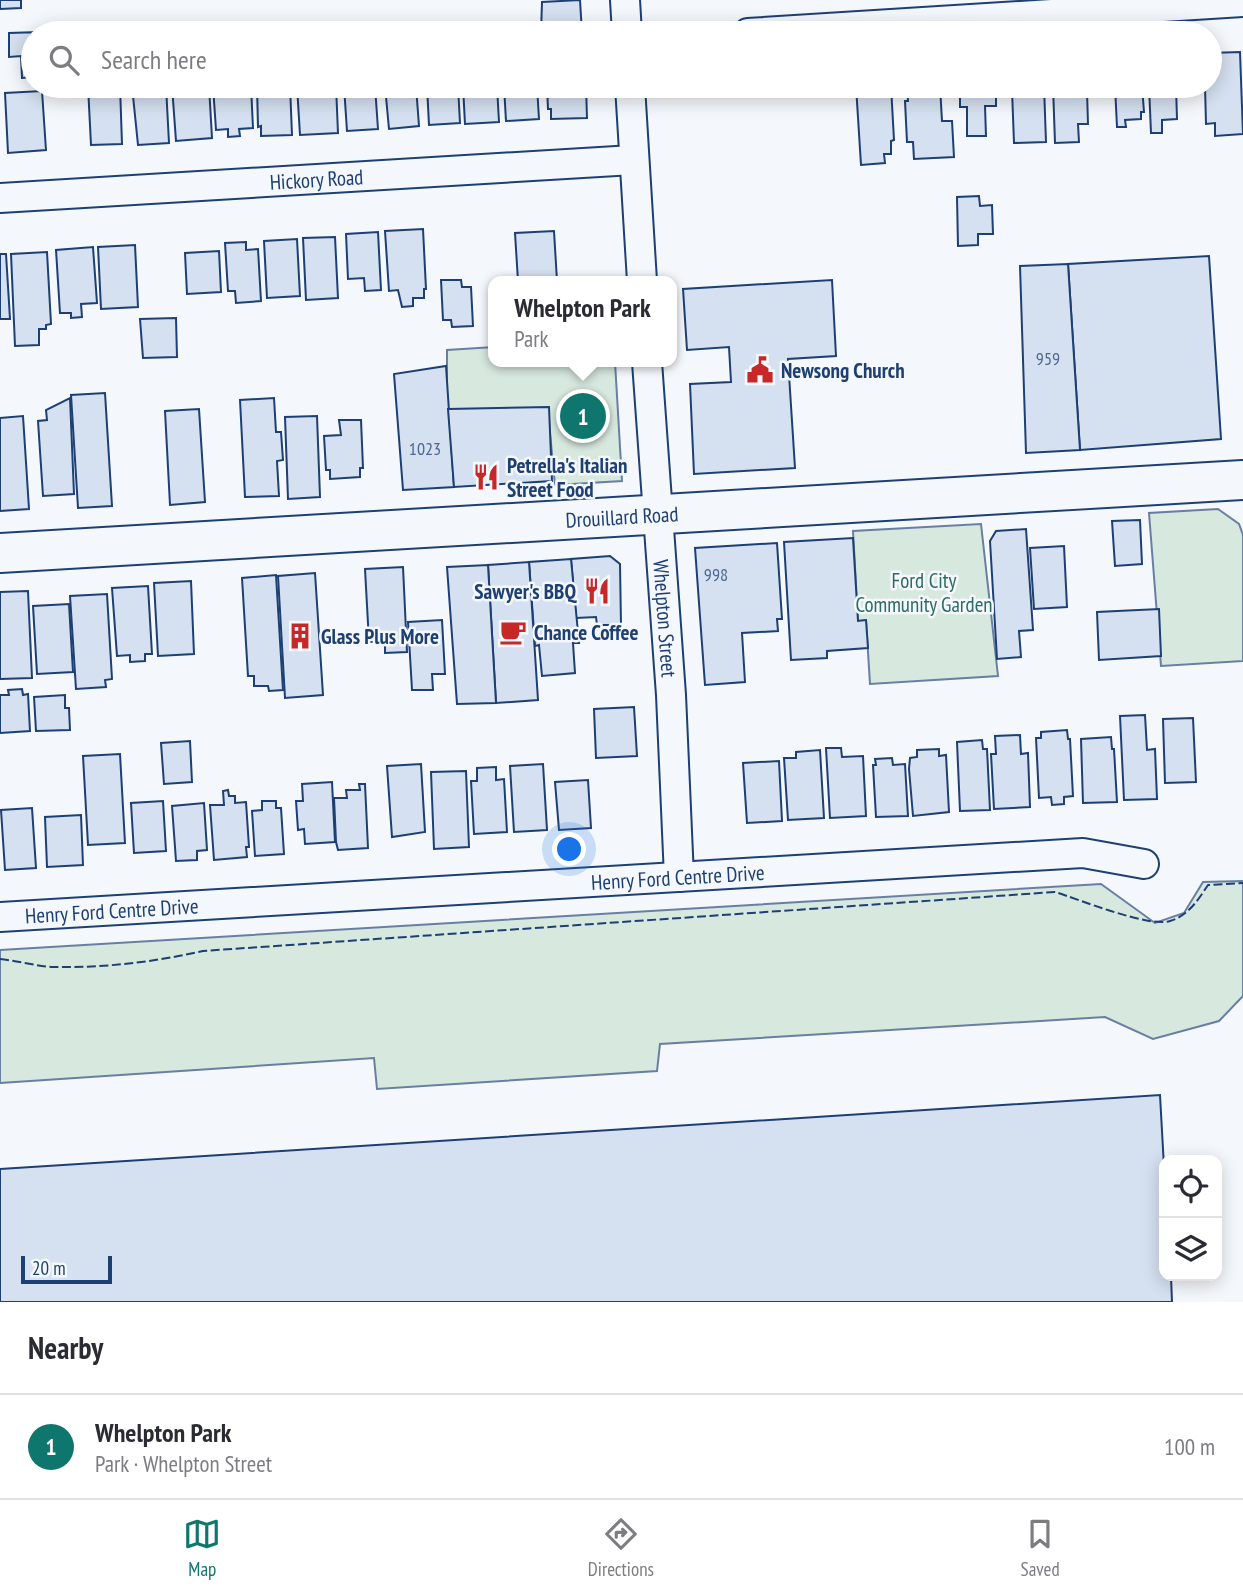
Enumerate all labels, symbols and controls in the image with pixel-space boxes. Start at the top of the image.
search box [21,21,1222,98]
icon: search [45,41,83,79]
text: Search here [101,43,207,76]
street label: Hickory Road [269,163,364,195]
popup [488,276,677,367]
text: Whelpton Park [514,291,651,324]
text: Park [514,324,548,353]
house number: 959 [1036,347,1060,370]
public building icon: Newsong Church [745,355,775,385]
place label: Newsong Church [781,357,905,384]
pin: 1 [560,390,606,442]
house number: 1023 [409,437,441,460]
place label: Petrella's Italian Street Food [507,452,627,503]
restaurant icon: Petrella's Italian Street Food [471,462,501,492]
street label: Drouillard Road [565,500,679,533]
street label: Whelpton Street [648,559,683,678]
house number: 998 [704,563,728,586]
park label: Ford City Community Garden [855,567,993,618]
restaurant icon: Sawyer's BBQ [582,576,612,606]
place label: Sawyer's BBQ [474,578,577,605]
cafe icon: Chance Coffee [498,617,528,647]
place label: Chance Coffee [534,619,639,646]
building icon: Glass Plus More [285,621,315,651]
place label: Glass Plus More [321,623,439,650]
your location [552,832,586,866]
street label: Henry Ford Centre Drive [590,858,765,896]
street label: Henry Ford Centre Drive [24,892,199,929]
map controls [1159,1155,1222,1281]
button: locate [1159,1155,1222,1218]
button: layers [1159,1218,1222,1281]
scale bar [21,1253,112,1285]
text: 20 m [32,1256,66,1280]
text: Nearby [28,1328,103,1367]
text: Whelpton Park [95,1416,231,1449]
text: 1 [46,1432,57,1461]
text: 100 m [1164,1432,1215,1461]
text: Park · Whelpton Street [95,1449,272,1478]
tab: Map [183,1515,221,1581]
tab: Directions [588,1515,654,1581]
tab: Saved [1021,1515,1060,1581]

